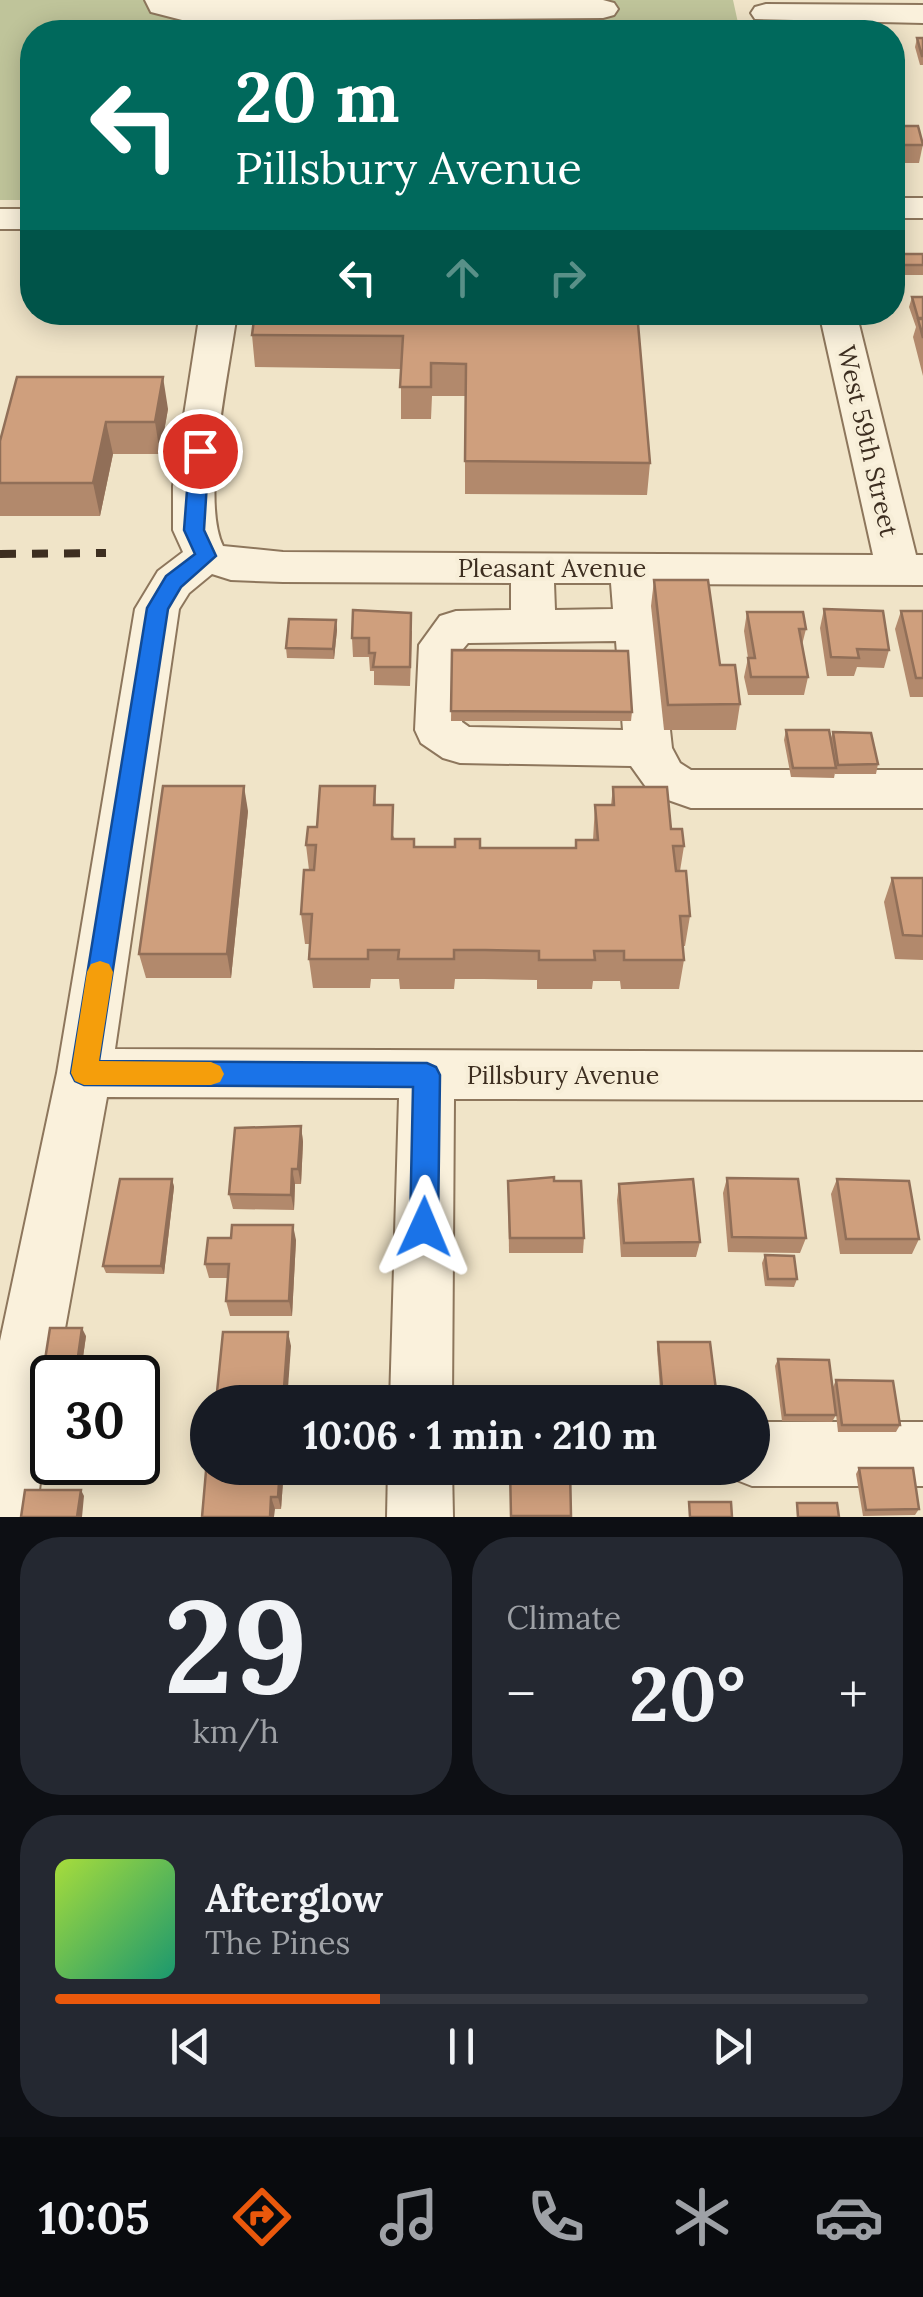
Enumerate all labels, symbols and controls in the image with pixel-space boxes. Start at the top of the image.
text: 20 m [235,52,400,141]
icon: left [70,60,200,190]
text: Pillsbury Avenue [235,139,582,196]
icon: left [330,250,385,305]
icon: ahead [435,250,490,305]
icon: right [540,250,595,305]
street label: West 59th Street [830,342,906,540]
pin [158,409,243,494]
icon: arrive [173,424,228,479]
street label: Pleasant Avenue [458,552,646,584]
street label: Pillsbury Avenue [467,1059,659,1091]
position arrow [372,1175,476,1279]
speed limit sign: 30 [30,1355,160,1485]
text: 10:06 · 1 min · 210 m [303,1411,657,1459]
text: 29 [164,1562,308,1729]
text: Climate [507,1597,621,1638]
text: 20° [629,1646,745,1742]
text: − [507,1659,536,1729]
text: + [839,1659,868,1729]
text: km/h [193,1711,279,1752]
text: Afterglow [205,1874,383,1922]
text: The Pines [205,1922,350,1963]
icon: previous [163,2019,218,2074]
icon: pause [434,2019,489,2074]
icon: next [705,2019,760,2074]
icon: directions [227,2182,297,2252]
icon: music [374,2182,444,2252]
icon: phone [521,2182,591,2252]
icon: climate [667,2182,737,2252]
icon: car [814,2182,884,2252]
text: 10:05 [38,2189,150,2246]

